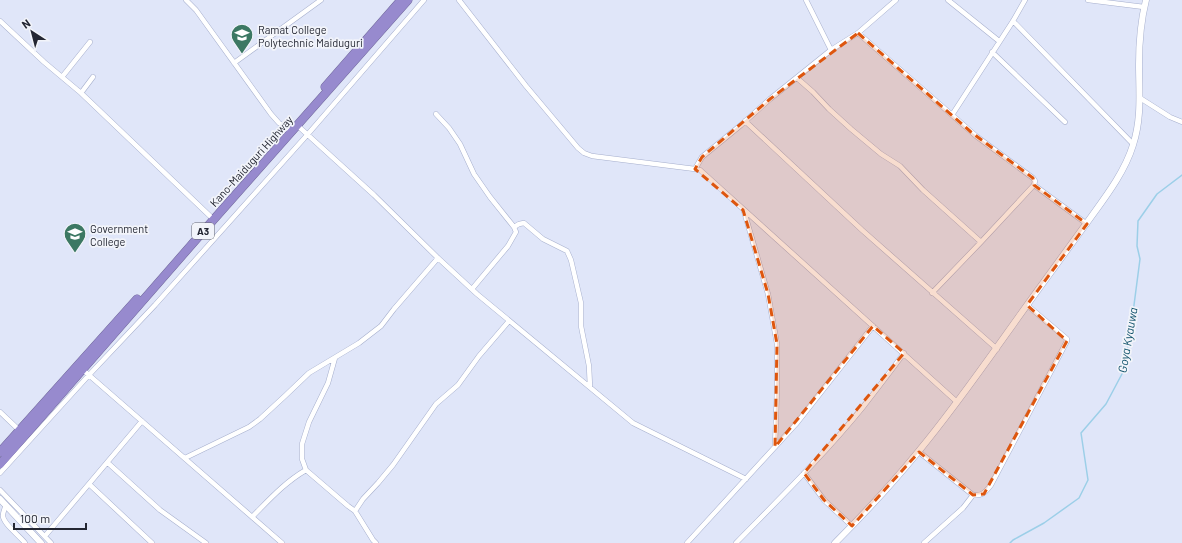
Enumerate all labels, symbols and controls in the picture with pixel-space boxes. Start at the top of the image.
north arrow [12,12,52,52]
text: N [19,16,33,31]
school or university icon: Ramat College Polytechnic Maiduguri [229,22,255,55]
place label: Ramat College Polytechnic Maiduguri [258,23,363,49]
street label: Kano-Maiduguri Highway [207,113,295,209]
school or university icon: Government College [62,221,88,254]
place label: Government College [90,222,148,248]
road number: A3 [192,223,214,239]
water label: Goya Kyauwa [1114,306,1140,374]
scale bar [14,505,86,531]
text: 100 m [20,511,50,525]

